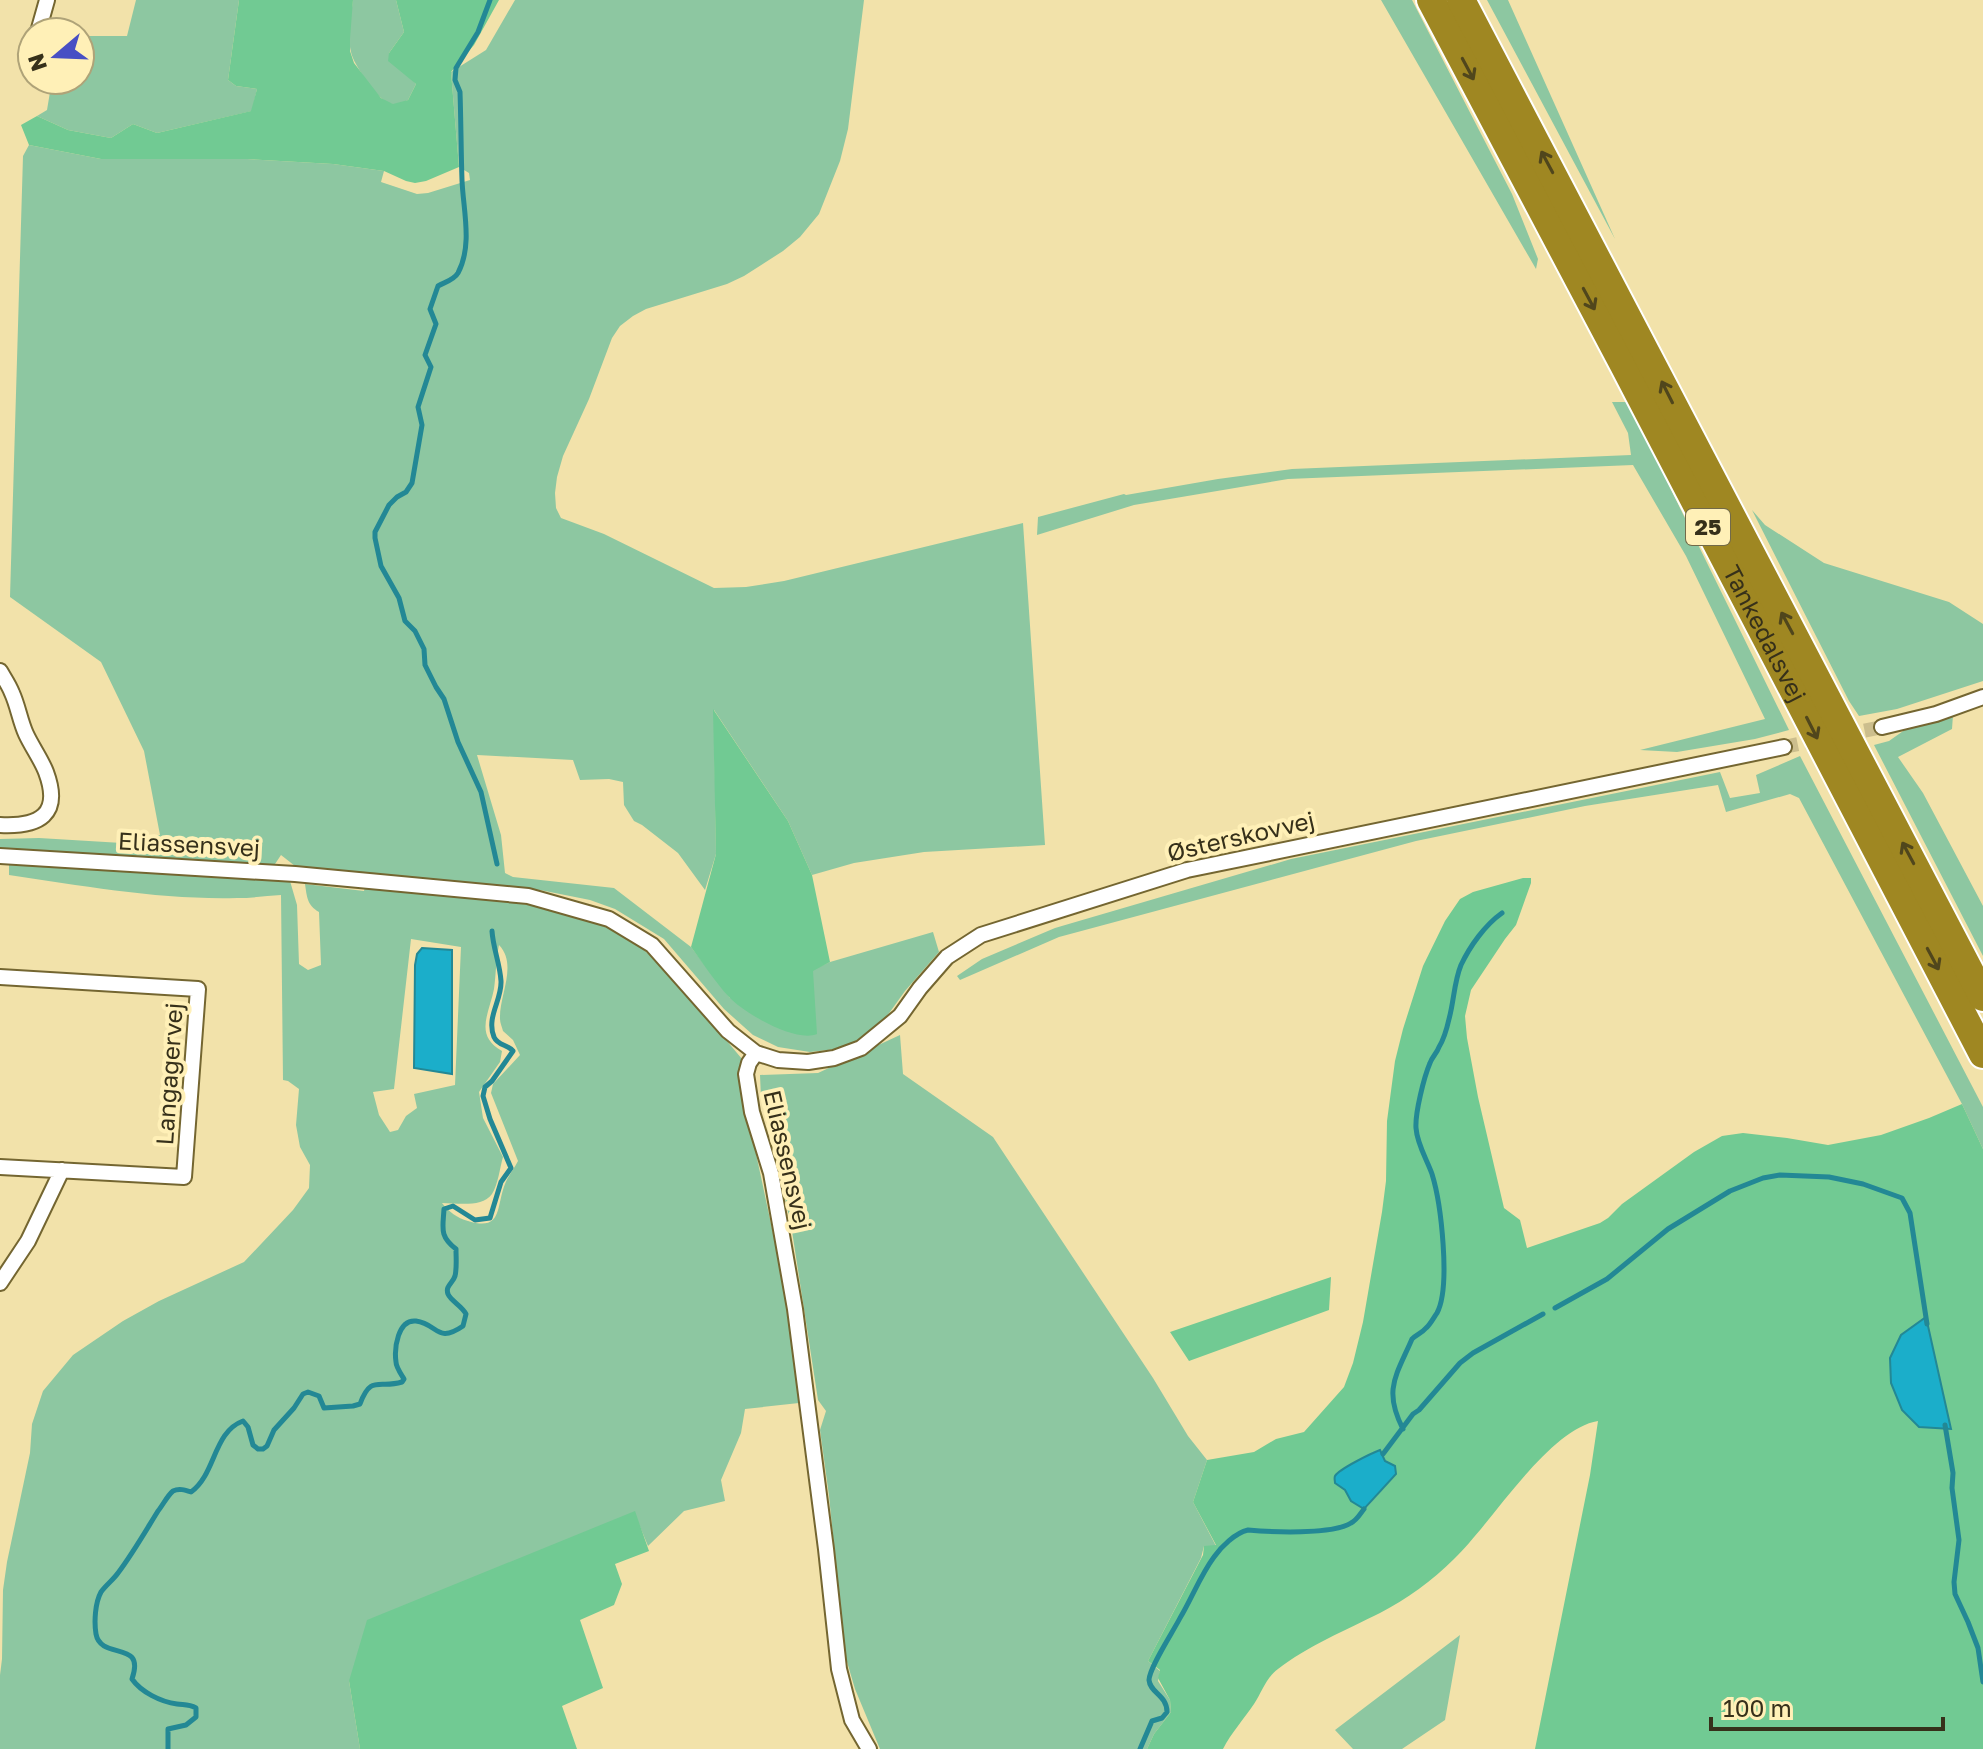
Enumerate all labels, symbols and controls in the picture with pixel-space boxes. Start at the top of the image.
north arrow [16,16,96,96]
text: N [21,50,52,75]
one-way arrow [1460,56,1476,80]
one-way arrow [1538,151,1554,174]
one-way arrow [1582,286,1597,310]
one-way arrow [1659,381,1675,405]
road number: 25 [1686,509,1730,545]
street label: Tankedalsvej [1718,560,1813,706]
one-way arrow [1779,612,1795,635]
one-way arrow [1805,716,1821,740]
street label: Østerskovvej [1164,804,1317,867]
street label: Eliassensvej [117,825,261,862]
one-way arrow [1899,842,1915,866]
one-way arrow [1925,946,1941,970]
street label: Langagervej [149,1002,188,1146]
street label: Eliassensvej [758,1087,819,1232]
scale bar [1711,1681,1943,1731]
text: 100 m [1723,1693,1792,1722]

